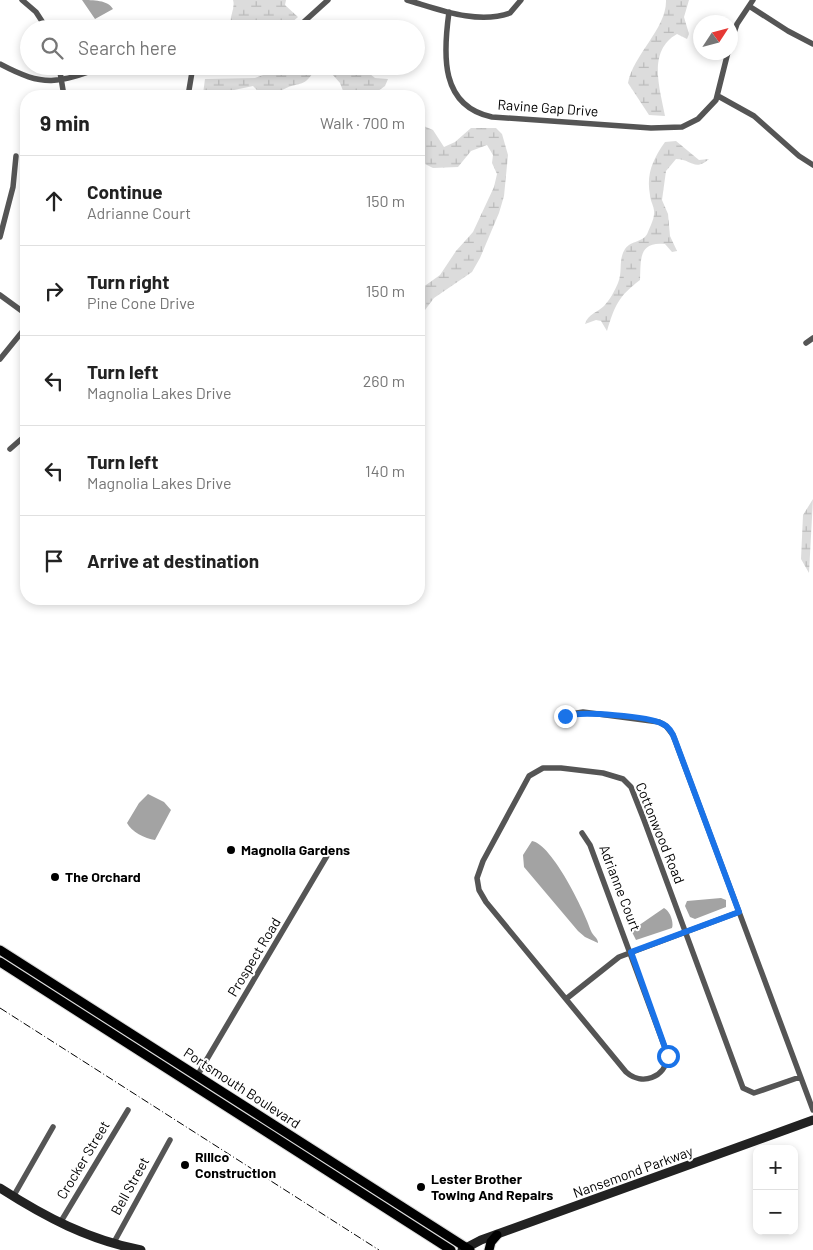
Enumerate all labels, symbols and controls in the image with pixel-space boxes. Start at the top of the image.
north arrow [693,15,738,60]
search box [20,20,425,75]
icon: search [38,34,66,62]
text: Search here [78,36,177,59]
street label: Ravine Gap Drive [497,96,599,120]
text: 9 min [40,110,90,135]
text: Walk · 700 m [320,113,405,132]
text: Continue [87,180,163,203]
icon: ahead [40,187,68,215]
text: 150 m [366,191,405,210]
text: Adrianne Court [87,203,191,222]
text: Turn right [87,270,169,293]
icon: right [40,277,68,305]
text: 150 m [366,281,405,300]
text: Pine Cone Drive [87,293,195,312]
text: Turn left [87,360,158,383]
icon: left [40,367,68,395]
text: 260 m [363,371,405,390]
text: Magnolia Lakes Drive [87,383,231,402]
text: Turn left [87,450,158,473]
icon: left [40,457,68,485]
text: 140 m [365,461,405,480]
text: Magnolia Lakes Drive [87,473,231,492]
icon: arrive [40,547,68,575]
text: Arrive at destination [87,549,259,572]
route end [554,705,577,728]
street label: Cottonwood Road [632,780,688,886]
place label: Magnolia Gardens [241,841,350,858]
street label: Adrianne Court [596,842,645,933]
marker: Magnolia Gardens [225,844,237,856]
place label: The Orchard [65,868,141,885]
marker: The Orchard [49,871,61,883]
street label: Prospect Road [223,914,284,999]
street label: Portsmouth Boulevard [181,1044,304,1132]
route start [657,1045,680,1068]
street label: Crocker Street [52,1117,113,1202]
street label: Nansemond Parkway [571,1142,696,1201]
map controls [753,1145,798,1235]
button: + [753,1145,798,1190]
place label: Rillco Construction [195,1148,276,1181]
street label: Bell Street [107,1154,152,1218]
marker: Rillco Construction [179,1159,191,1171]
place label: Lester Brother Towing And Repairs [431,1170,553,1203]
marker: Lester Brother Towing And Repairs [415,1181,427,1193]
button: − [753,1190,798,1235]

